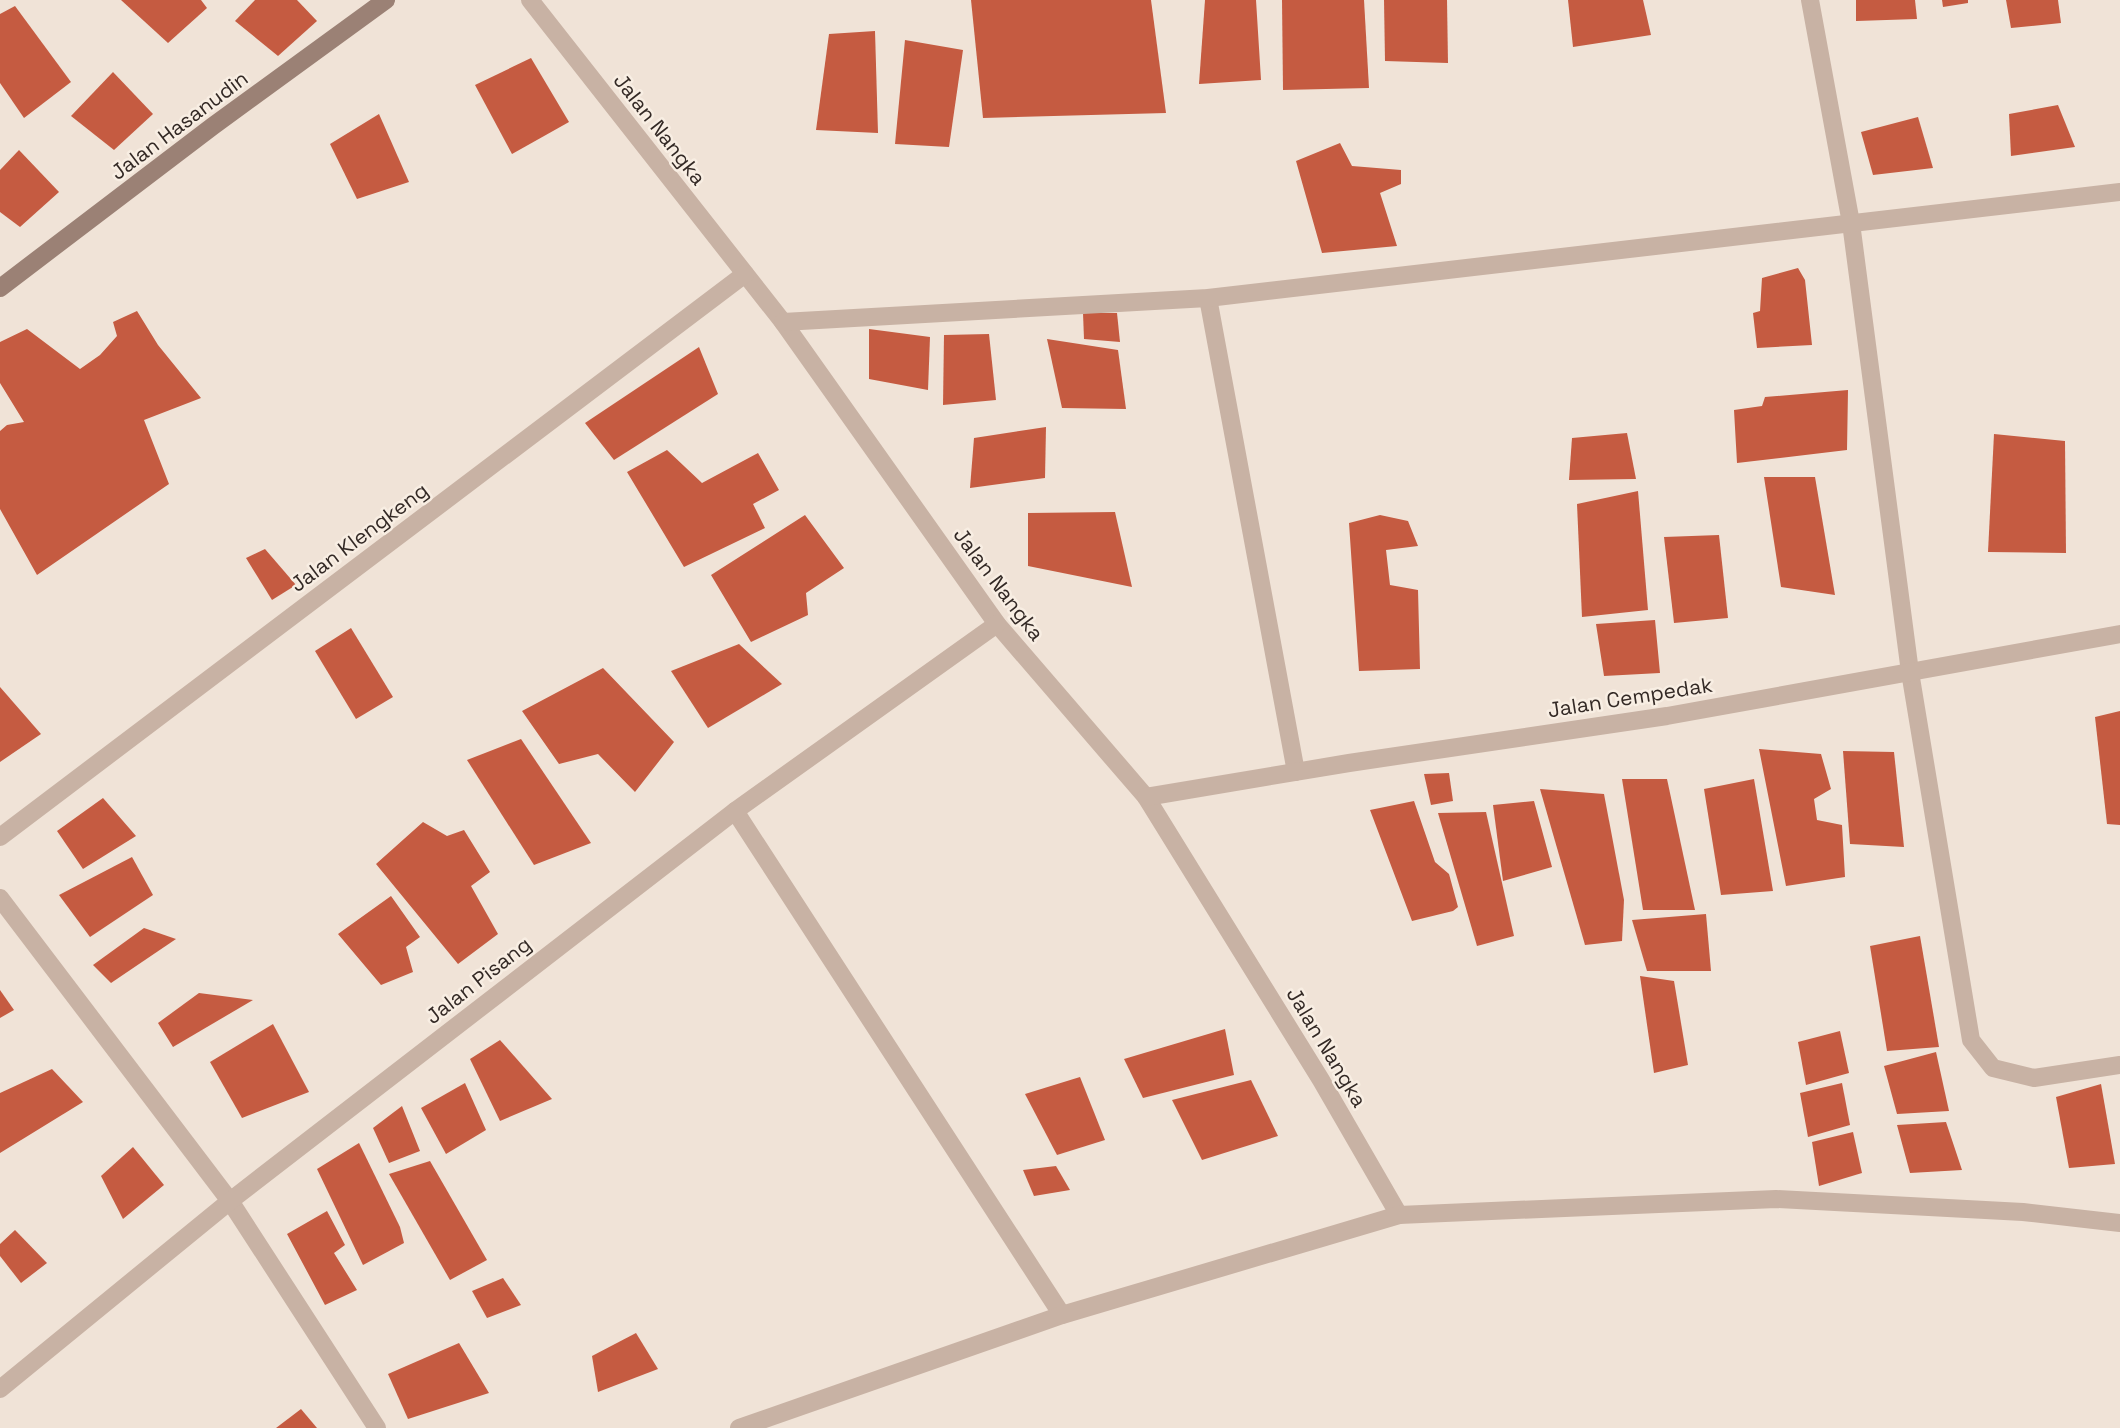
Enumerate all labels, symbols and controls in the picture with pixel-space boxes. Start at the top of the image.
street label: Jalan Hasanudin [105,64,253,186]
street label: Jalan Nangka [608,67,712,191]
street label: Jalan Klengkeng [285,476,433,598]
street label: Jalan Nangka [948,522,1050,646]
street label: Jalan Cempedak [1546,671,1714,723]
street label: Jalan Pisang [420,930,536,1030]
street label: Jalan Nangka [1281,982,1373,1112]

